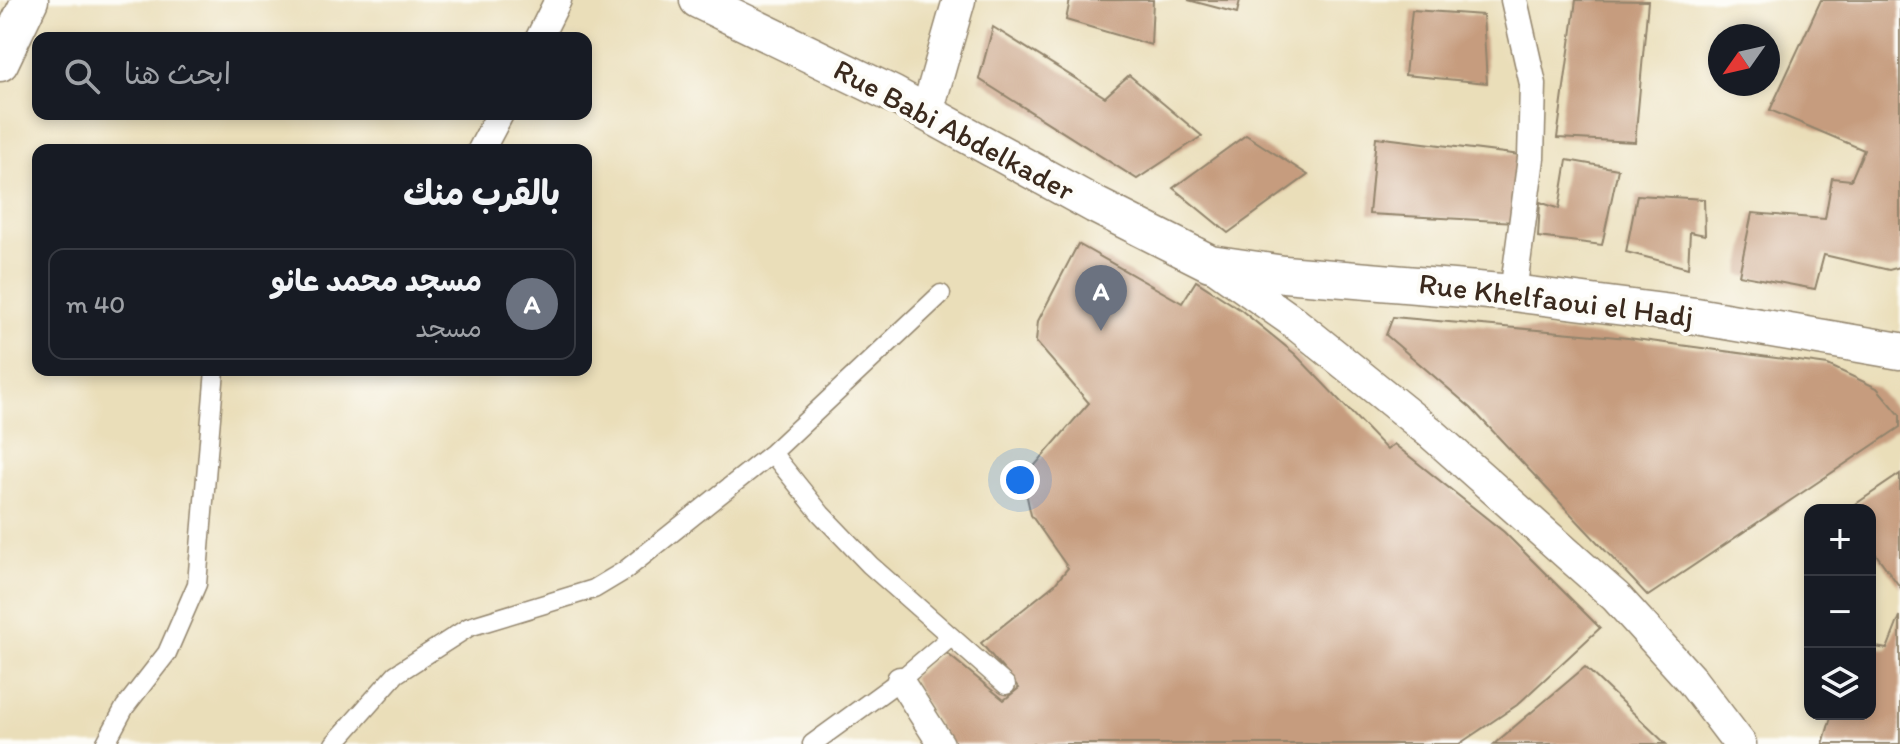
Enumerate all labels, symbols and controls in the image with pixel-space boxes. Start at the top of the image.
north arrow [1708,24,1780,96]
search box [32,32,592,120]
street label: Rue Babi Abdelkader [827,50,1081,209]
icon: search [60,54,104,98]
text: ابحث هنا [124,55,231,92]
text: بالقرب منك [403,173,560,214]
text: مسجد محمد عانو [271,262,482,299]
street label: Rue Khelfaoui el Hadj [1417,264,1695,335]
pin: A [1075,265,1127,331]
text: 40 m [66,288,125,320]
text: A [524,288,540,320]
text: مسجد [415,312,482,344]
your location [1000,460,1040,500]
map controls [1804,504,1876,720]
button: + [1804,504,1876,576]
button: − [1804,576,1876,648]
button: layers [1804,648,1876,720]

